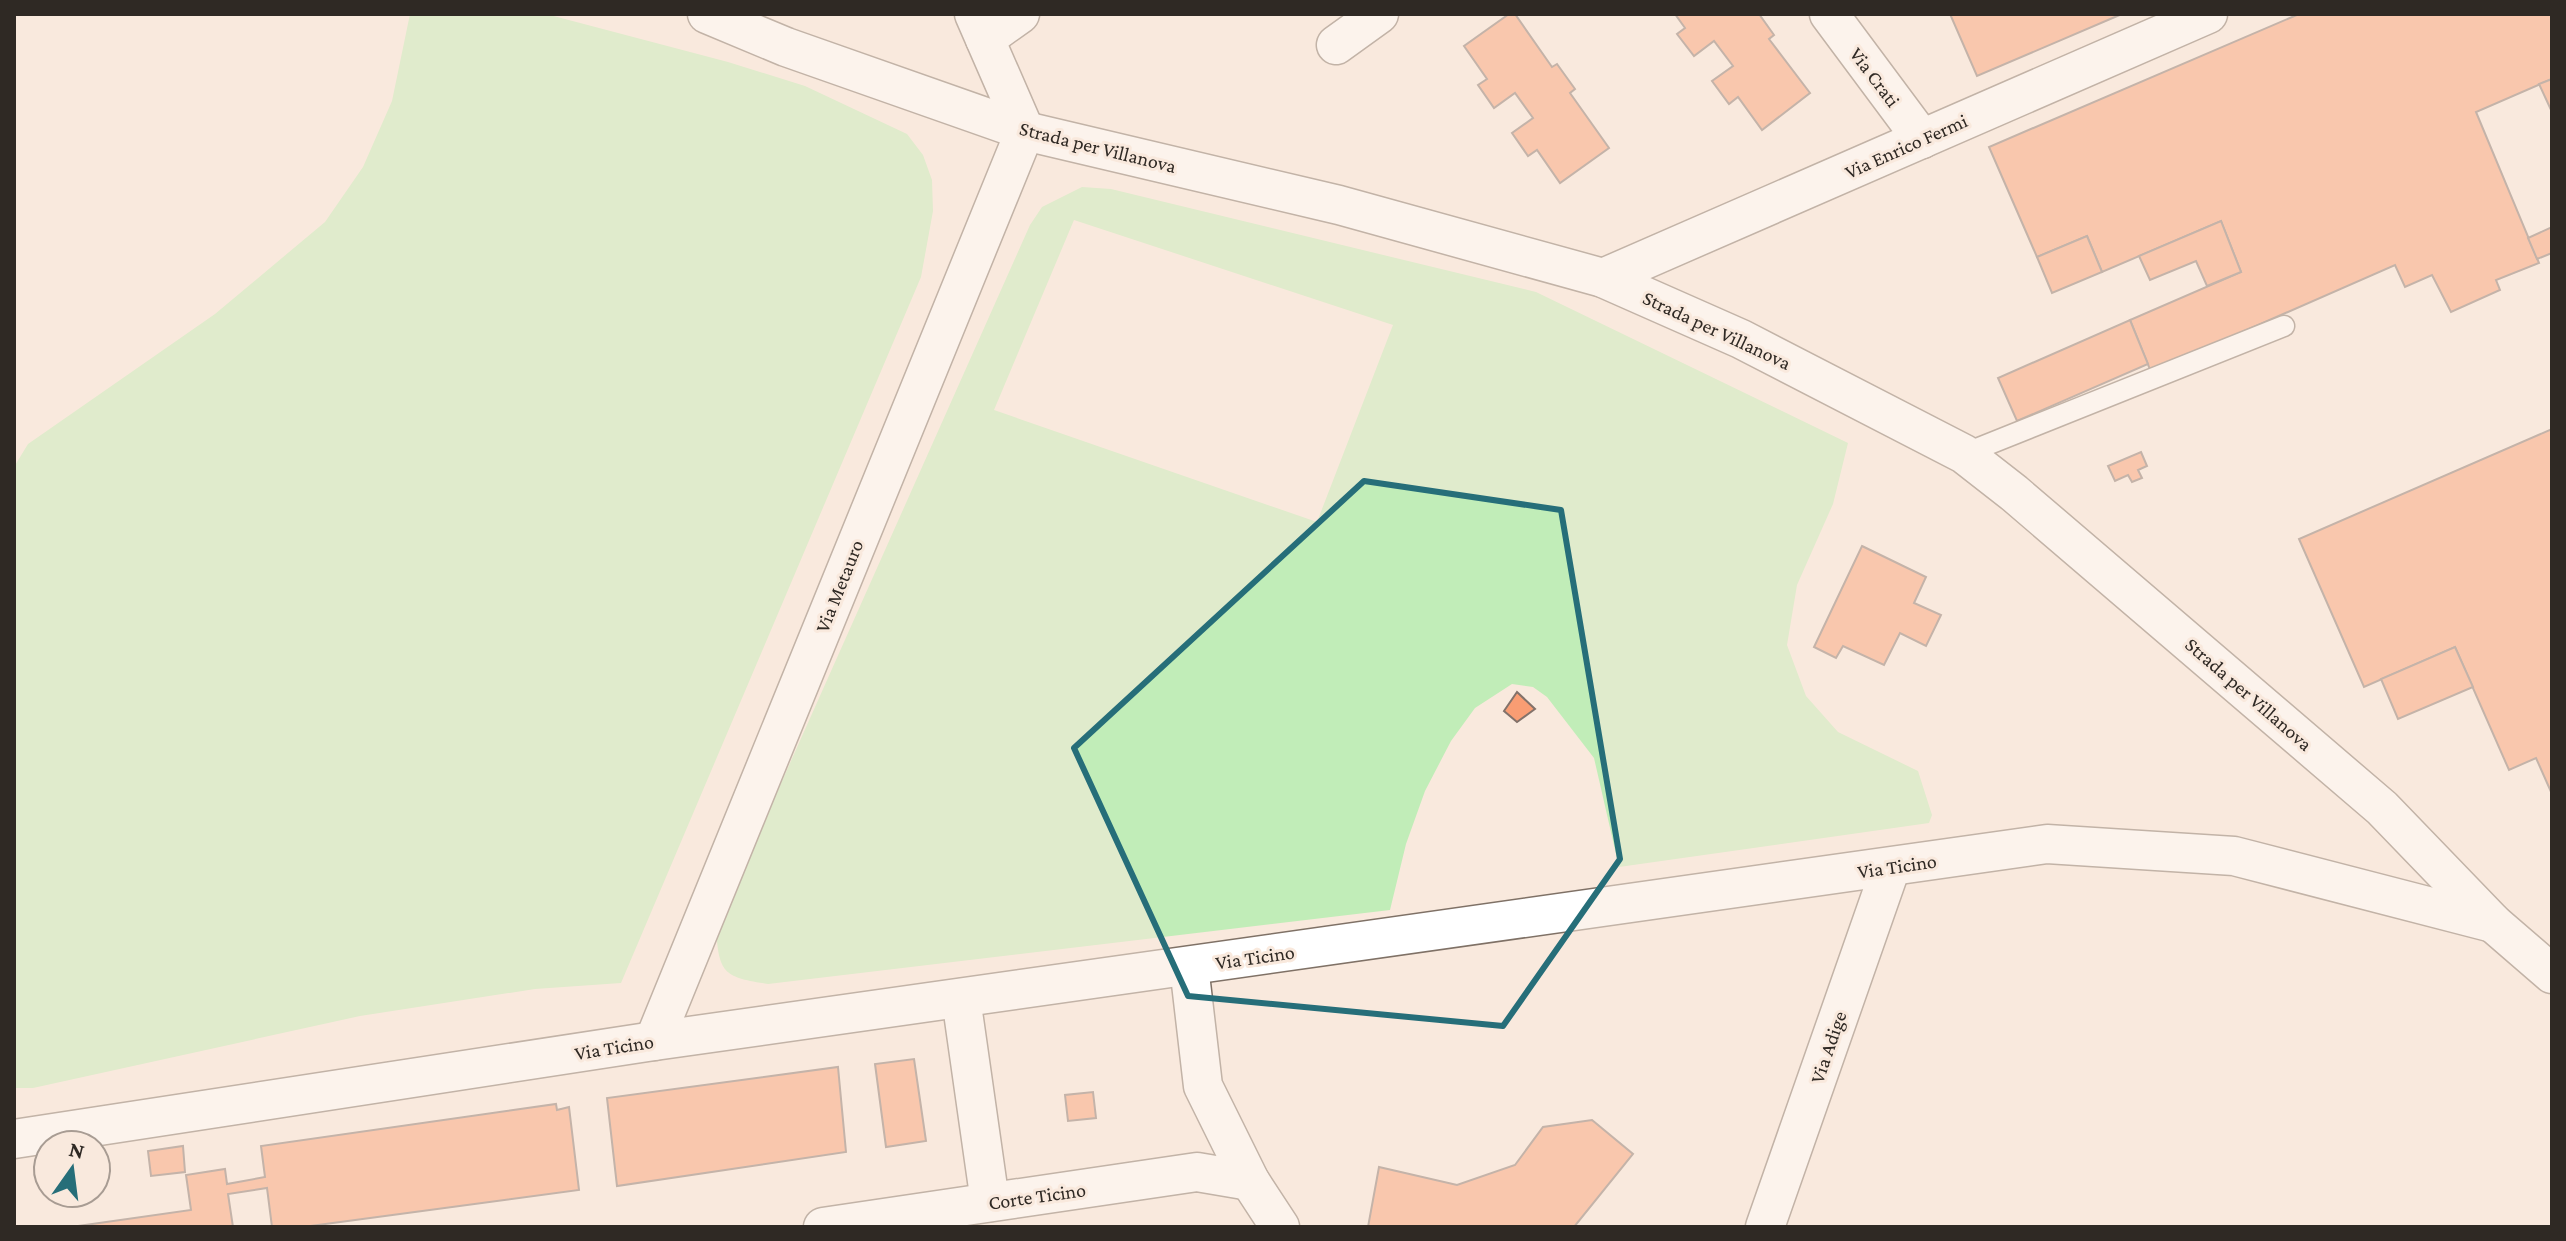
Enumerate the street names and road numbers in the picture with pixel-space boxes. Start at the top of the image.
street label: Via Crati [1845,43,1905,111]
street label: Via Enrico Fermi [1841,109,1971,183]
street label: Strada per Villanova [1017,117,1179,178]
street label: Strada per Villanova [1639,286,1794,375]
street label: Via Metauro [810,537,868,635]
street label: Strada per Villanova [2180,633,2317,756]
street label: Via Ticino [1856,850,1938,882]
street label: Via Ticino [1214,941,1296,973]
street label: Via Adige [1805,1008,1852,1086]
street label: Via Ticino [573,1030,655,1064]
street label: Corte Ticino [987,1178,1087,1214]

